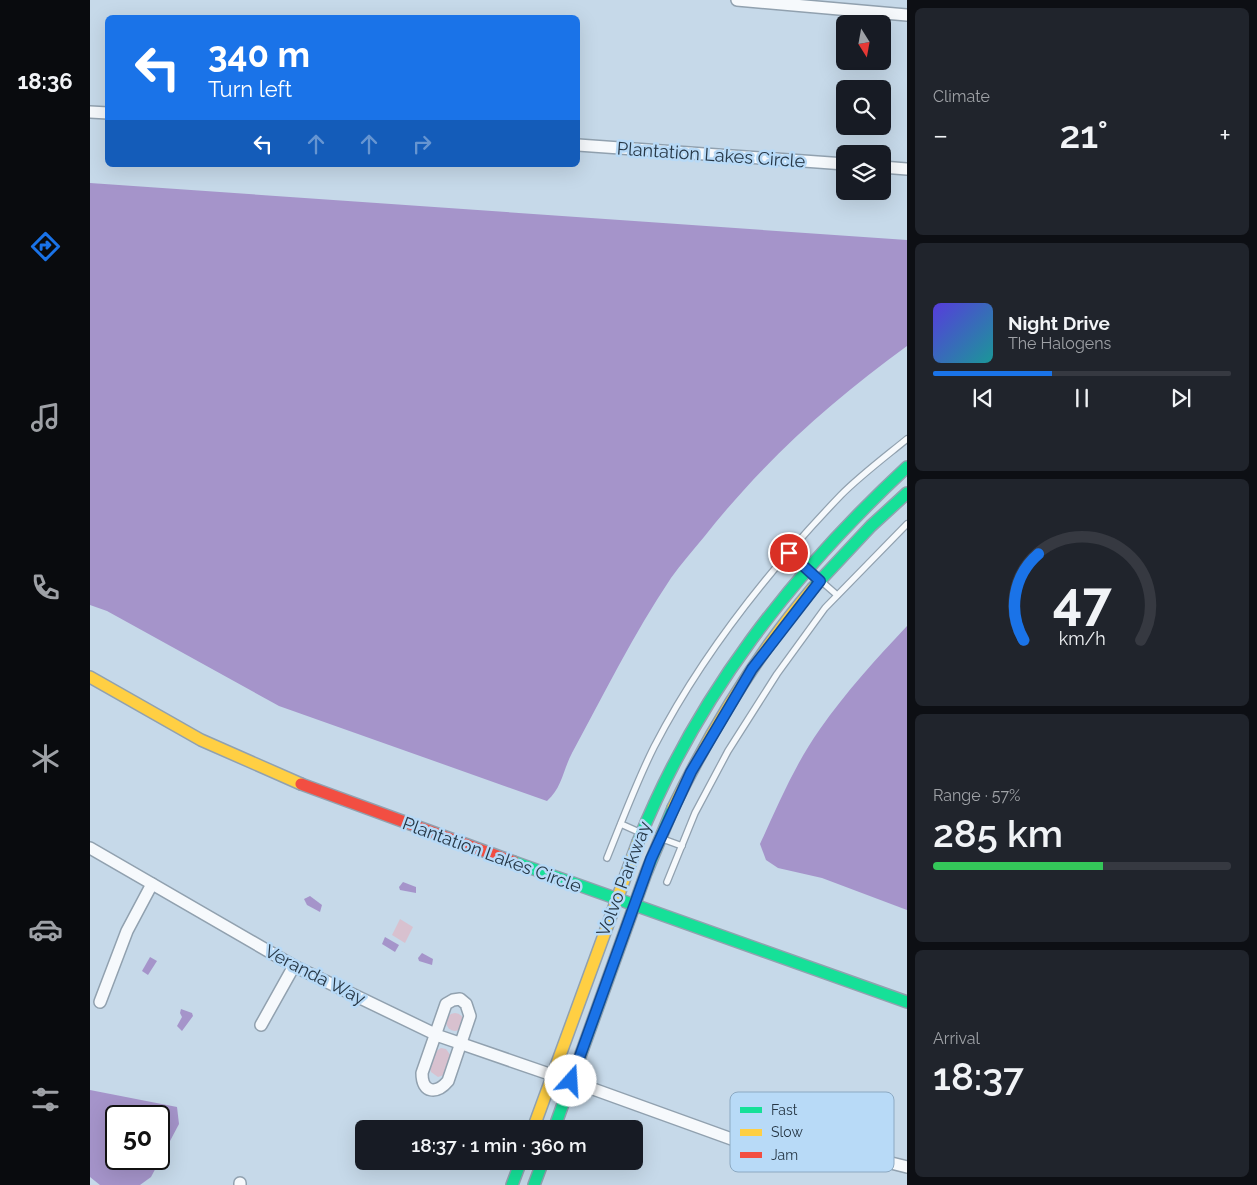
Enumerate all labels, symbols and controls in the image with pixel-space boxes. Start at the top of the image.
north arrow [836,15,891,70]
map controls [836,15,891,200]
text: 340 m [208,34,310,75]
icon: left [125,35,190,100]
text: 18:36 [17,68,73,94]
text: Turn left [208,76,292,102]
button: search [836,80,891,135]
text: Climate [933,87,990,106]
text: 21° [1059,112,1108,157]
text: − [933,119,948,152]
text: + [1219,119,1231,152]
icon: left [249,130,277,158]
icon: ahead [302,130,330,158]
icon: ahead [355,130,383,158]
icon: right [408,130,436,158]
street label: Plantation Lakes Circle [616,137,806,172]
button: layers [836,145,891,200]
icon: directions [28,229,63,264]
text: Night Drive [1008,312,1110,334]
text: The Halogens [1008,334,1111,353]
icon: previous [969,384,997,412]
icon: pause [1068,384,1096,412]
icon: next [1167,384,1195,412]
icon: music [28,400,63,435]
pin [768,532,810,574]
icon: arrive [775,539,803,567]
icon: phone [28,570,63,605]
text: 47 [1053,570,1112,631]
text: km/h [1058,628,1106,649]
icon: climate [28,741,63,776]
text: Range · 57% [933,786,1021,805]
text: 285 km [933,811,1063,856]
street label: Plantation Lakes Circle [400,812,585,897]
street label: Volvo Parkway [592,818,655,939]
icon: car [28,912,63,947]
street label: Veranda Way [261,940,369,1009]
text: Arrival [933,1029,980,1048]
position arrow [544,1054,596,1106]
text: 18:37 [933,1054,1024,1099]
icon: filters [28,1082,63,1117]
legend [730,1092,894,1172]
text: Fast [771,1102,798,1118]
speed limit sign: 50 [105,1105,170,1170]
text: Slow [771,1124,803,1140]
text: 18:37 · 1 min · 360 m [411,1134,587,1156]
text: Jam [771,1147,798,1163]

